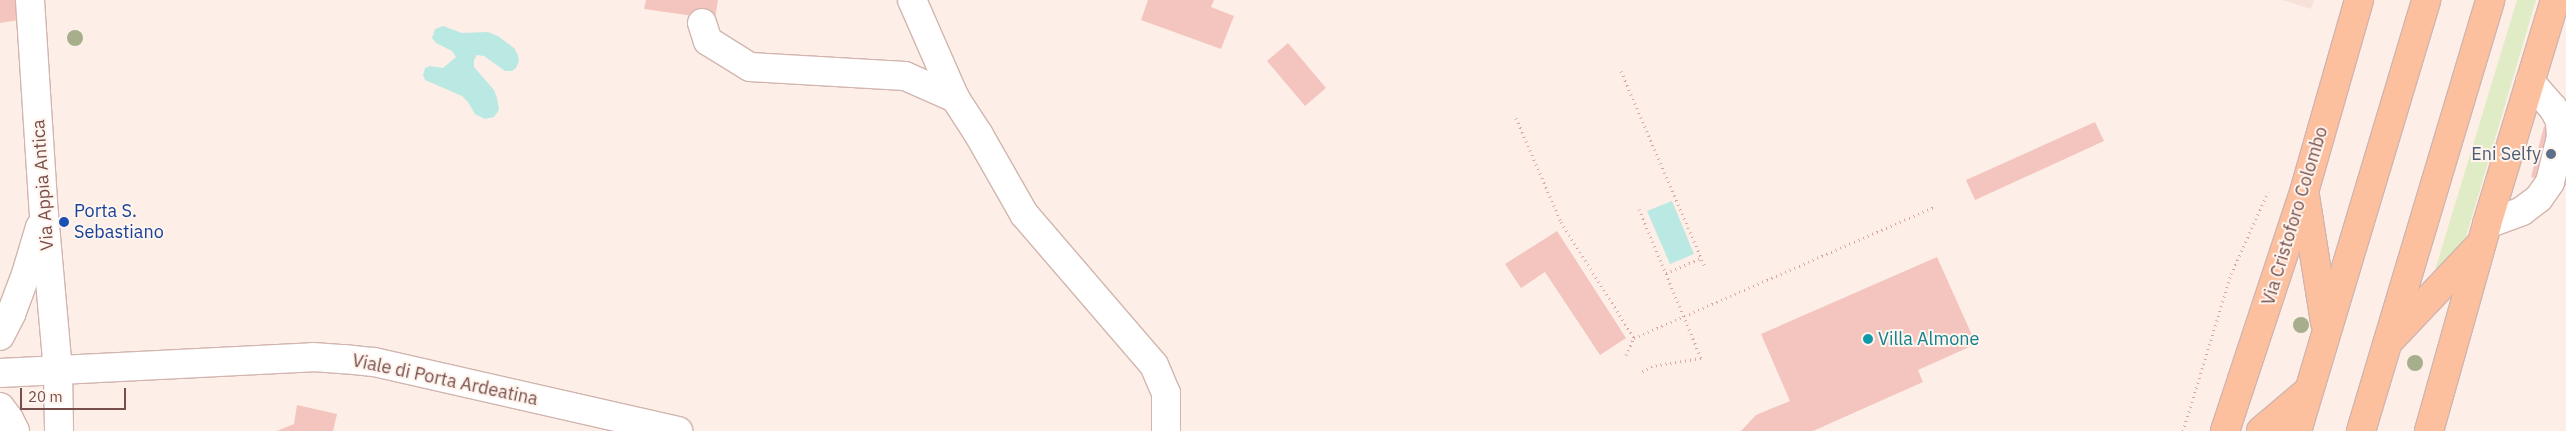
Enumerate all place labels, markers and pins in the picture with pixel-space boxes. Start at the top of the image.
place label: Eni Selfy [2471,143,2541,165]
marker: Eni Selfy [2545,148,2557,160]
place label: Porta S. Sebastiano [74,201,164,243]
marker: Porta S. Sebastiano [58,216,70,228]
place label: Villa Almone [1878,328,1979,350]
marker: Villa Almone [1862,333,1874,345]

